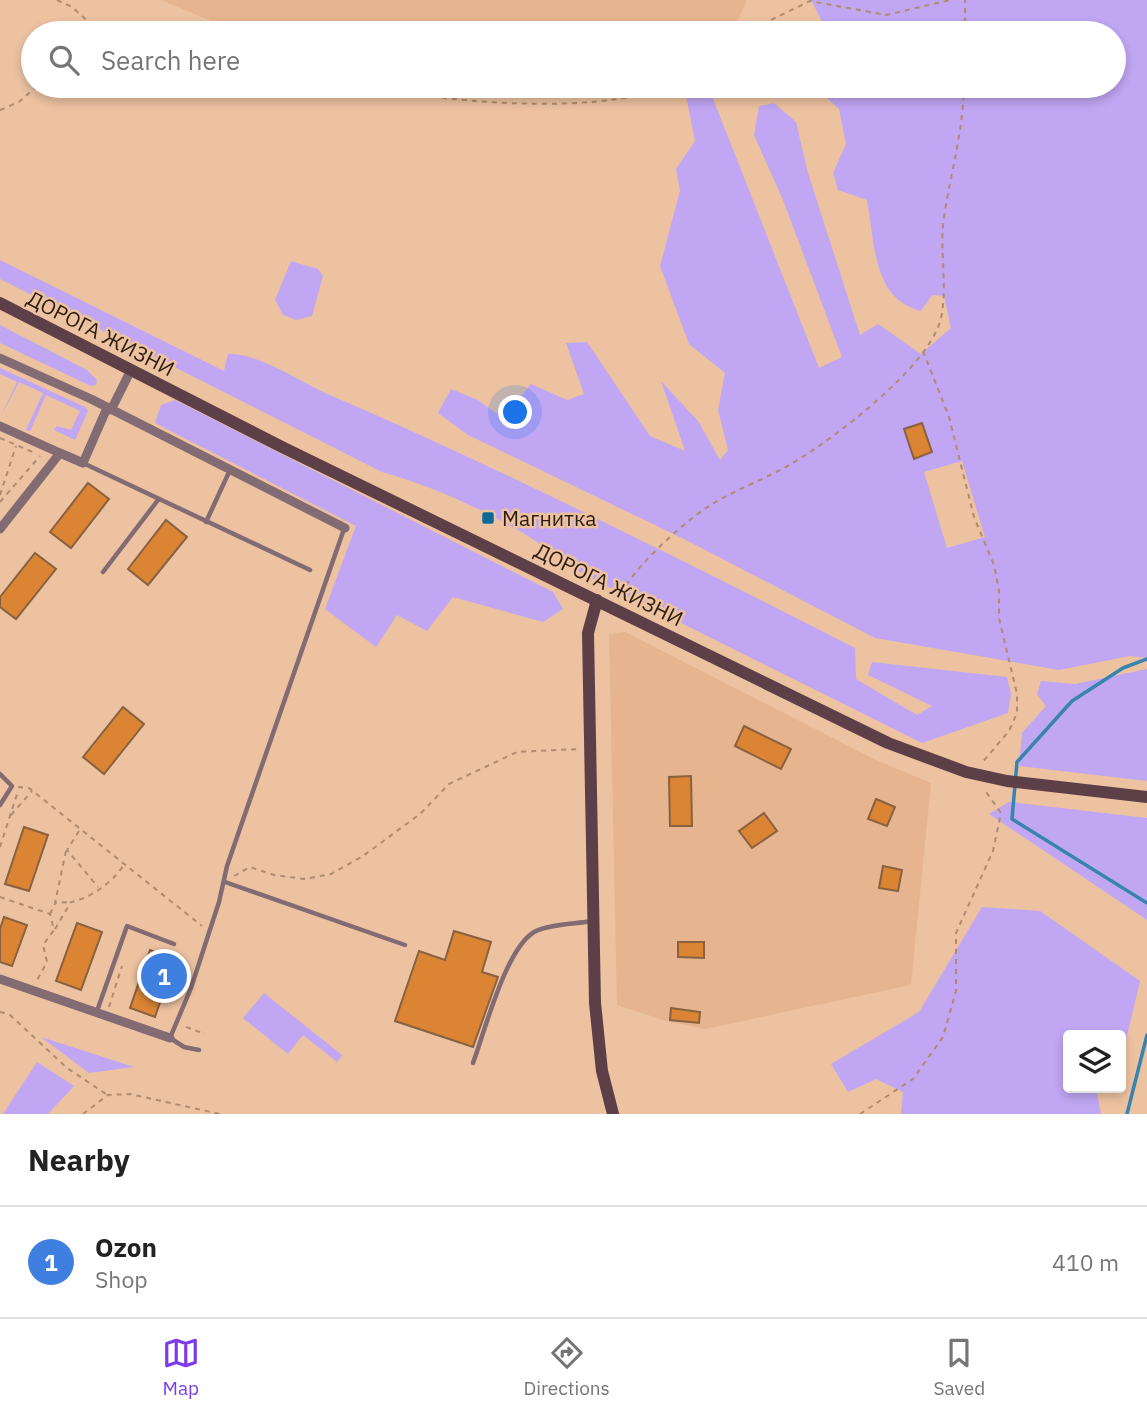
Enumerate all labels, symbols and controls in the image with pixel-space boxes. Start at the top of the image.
search box [21,21,1126,98]
icon: search [45,41,83,79]
text: Search here [101,43,240,77]
street label: ДОРОГА ЖИЗНИ [23,284,179,382]
your location [498,395,532,429]
place label: Магнитка [502,504,597,532]
marker: Магнитка [480,510,496,526]
street label: ДОРОГА ЖИЗНИ [530,536,688,632]
pin: 1 [141,950,187,1002]
map controls [1063,1030,1126,1093]
button: layers [1063,1030,1126,1093]
text: Nearby [28,1140,130,1179]
text: Ozon [95,1230,157,1264]
text: 1 [44,1247,58,1277]
text: 410 m [1052,1247,1119,1277]
text: Shop [95,1264,148,1294]
tab: Map [162,1334,200,1400]
tab: Directions [523,1334,610,1400]
tab: Saved [934,1334,985,1400]

